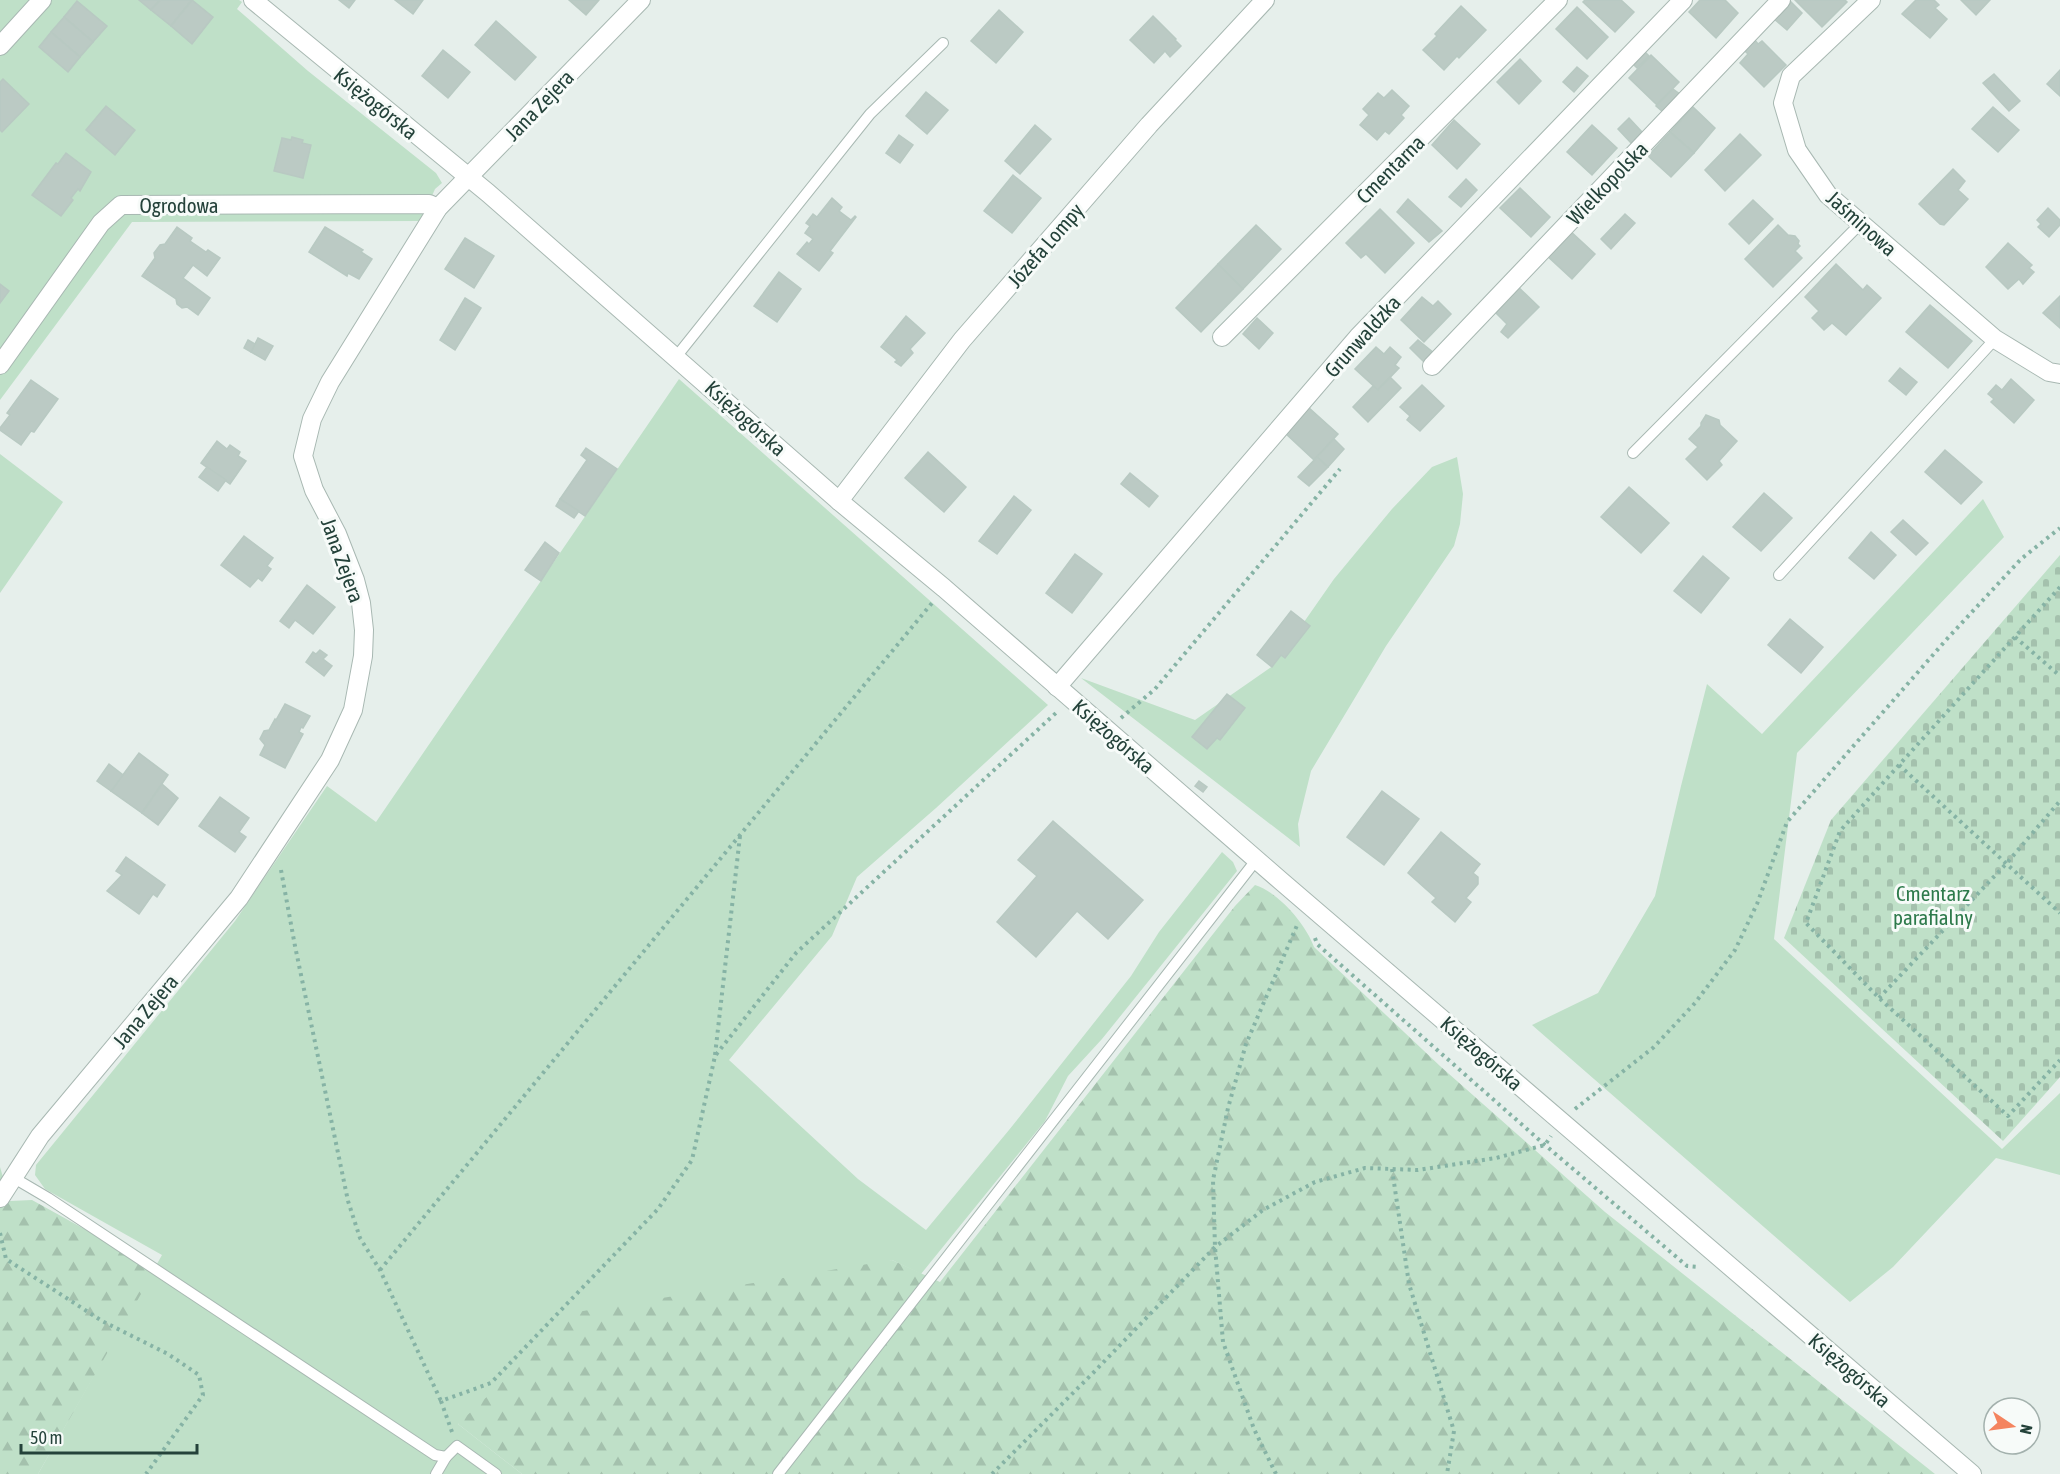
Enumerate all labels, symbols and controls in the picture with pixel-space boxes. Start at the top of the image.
street label: Księżogórska [329,62,423,144]
street label: Jana Zejera [500,65,578,145]
street label: Cmentarna [1351,130,1429,208]
street label: Wielkopolska [1562,137,1652,229]
street label: Jaśminowa [1822,185,1902,261]
street label: Ogrodowa [139,193,219,217]
street label: Józefa Lompy [1002,198,1088,292]
street label: Grunwaldzka [1319,290,1405,382]
street label: Księżogórska [701,375,791,461]
street label: Jana Zejera [317,514,369,606]
street label: Księżogórska [1068,694,1160,778]
park label: Cmentarz parafialny [1893,881,1973,929]
street label: Jana Zejera [107,970,183,1052]
street label: Księżogórska [1436,1011,1528,1095]
street label: Księżogórska [1804,1328,1896,1412]
north arrow [1982,1396,2042,1456]
scale bar [21,1417,196,1455]
text: N [2017,1423,2036,1436]
text: 50 m [30,1427,62,1448]

